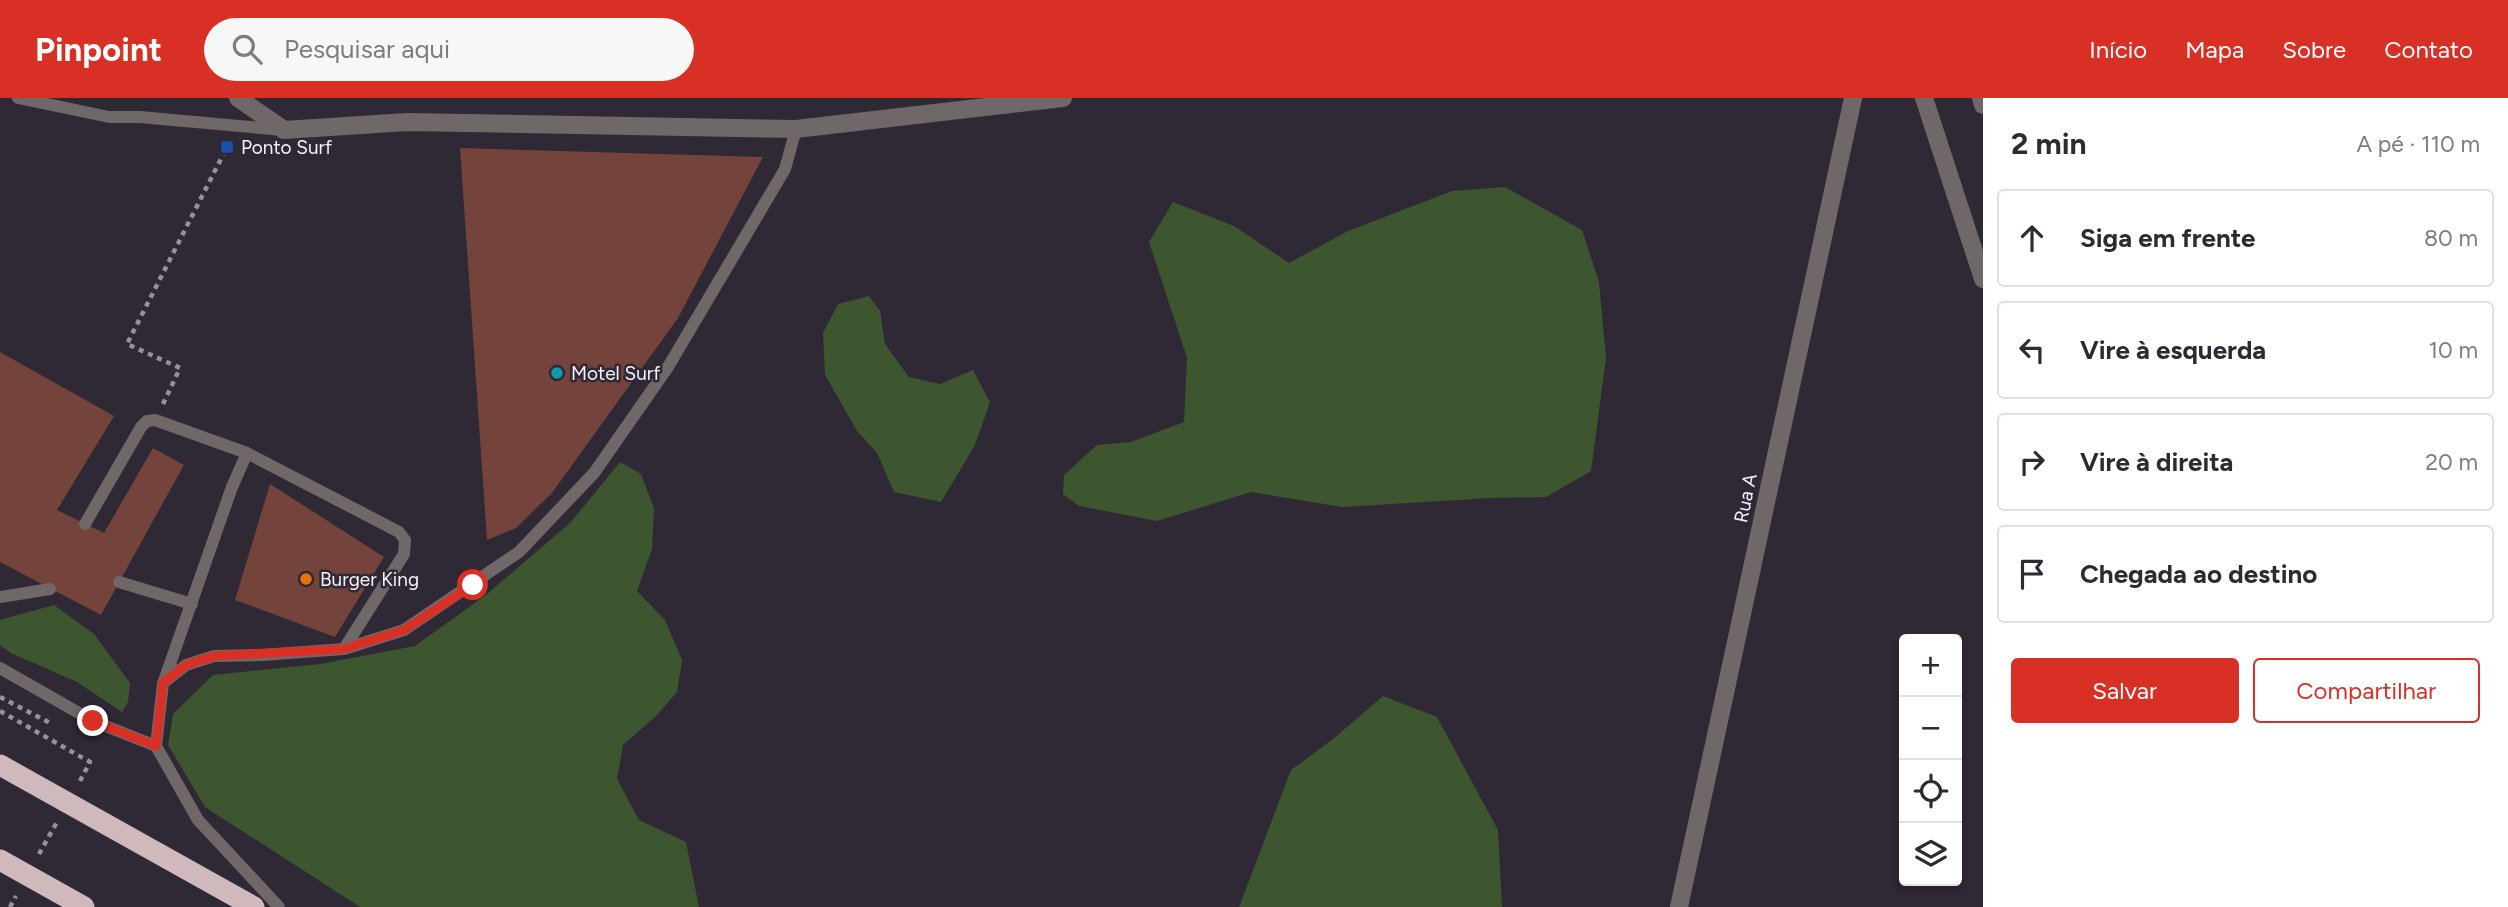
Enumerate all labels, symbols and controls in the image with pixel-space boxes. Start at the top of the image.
search box [204,18,694,81]
text: Pinpoint [35,30,162,69]
icon: search [228,30,266,68]
text: Pesquisar aqui [284,33,450,65]
text: Início [2089,35,2147,64]
text: Mapa [2185,35,2244,64]
text: Sobre [2282,35,2346,64]
text: Contato [2384,35,2473,64]
text: 2 min [2011,125,2087,162]
text: A pé · 110 m [2356,130,2480,158]
place label: Ponto Surf [241,136,332,159]
marker: Ponto Surf [219,139,235,155]
icon: ahead [2013,219,2051,257]
text: Siga em frente [2080,222,2255,254]
text: 80 m [2424,224,2478,252]
icon: left [2013,331,2051,369]
text: Vire à esquerda [2080,334,2266,366]
text: 10 m [2429,336,2478,364]
place label: Motel Surf [571,362,660,385]
marker: Motel Surf [549,365,565,381]
icon: right [2013,443,2051,481]
text: Vire à direita [2080,446,2233,478]
text: 20 m [2425,448,2478,476]
street label: Rua A [1729,471,1762,525]
icon: arrive [2013,555,2051,593]
text: Chegada ao destino [2080,558,2317,590]
place label: Burger King [320,568,419,591]
route start [457,569,488,600]
marker: Burger King [298,571,314,587]
map controls [1899,634,1962,886]
button: + [1899,634,1962,697]
button: Salvar [2011,658,2239,723]
button: Compartilhar [2253,658,2480,723]
button: − [1899,697,1962,760]
route end [77,705,108,736]
button: locate [1899,760,1962,823]
button: layers [1899,823,1962,886]

